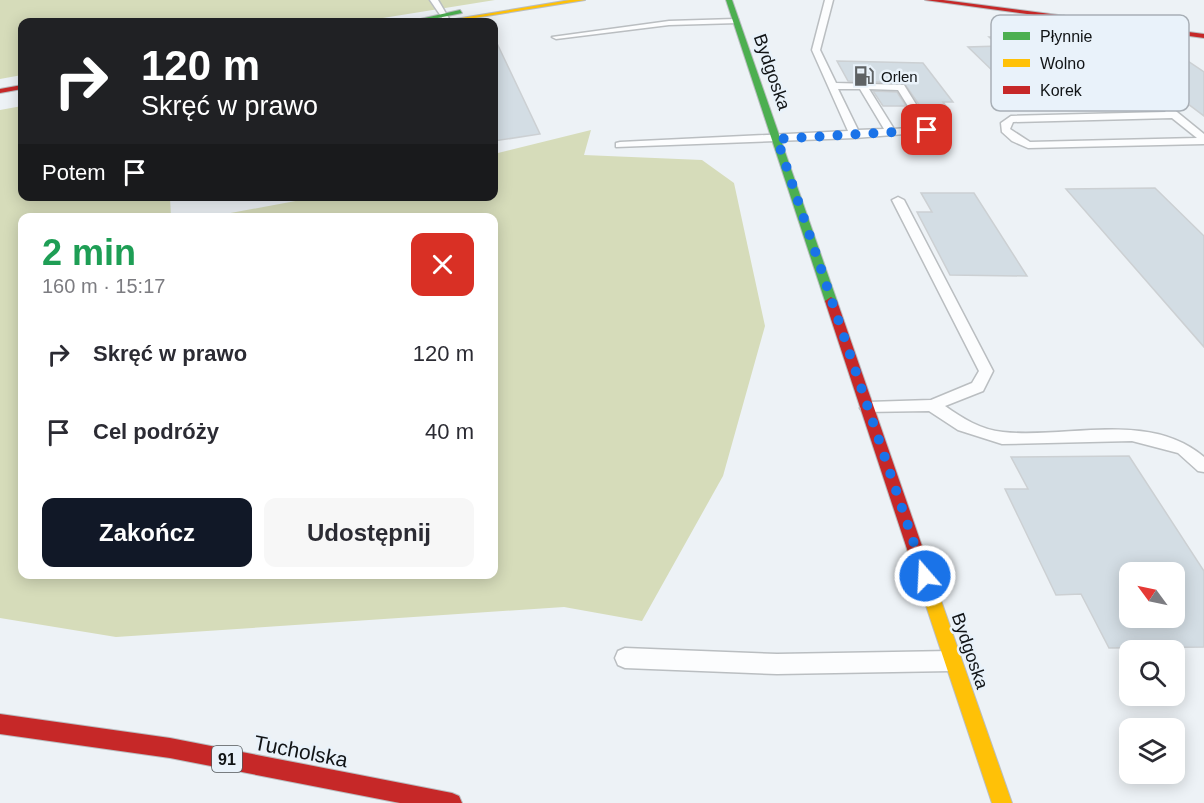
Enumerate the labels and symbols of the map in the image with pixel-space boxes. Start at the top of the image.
legend [991,15,1189,111]
text: Płynnie [1040,28,1093,45]
street label: Bydgoska [750,31,795,114]
text: Wolno [1040,55,1085,72]
fuel station icon: Orlen [852,64,876,88]
place label: Orlen [881,68,918,85]
text: Korek [1040,82,1083,99]
pin [901,104,952,155]
position arrow [893,544,957,608]
north arrow [1119,562,1185,628]
street label: Bydgoska [948,610,993,693]
street label: Tucholska [252,731,350,771]
road number: 91 [212,746,242,772]

